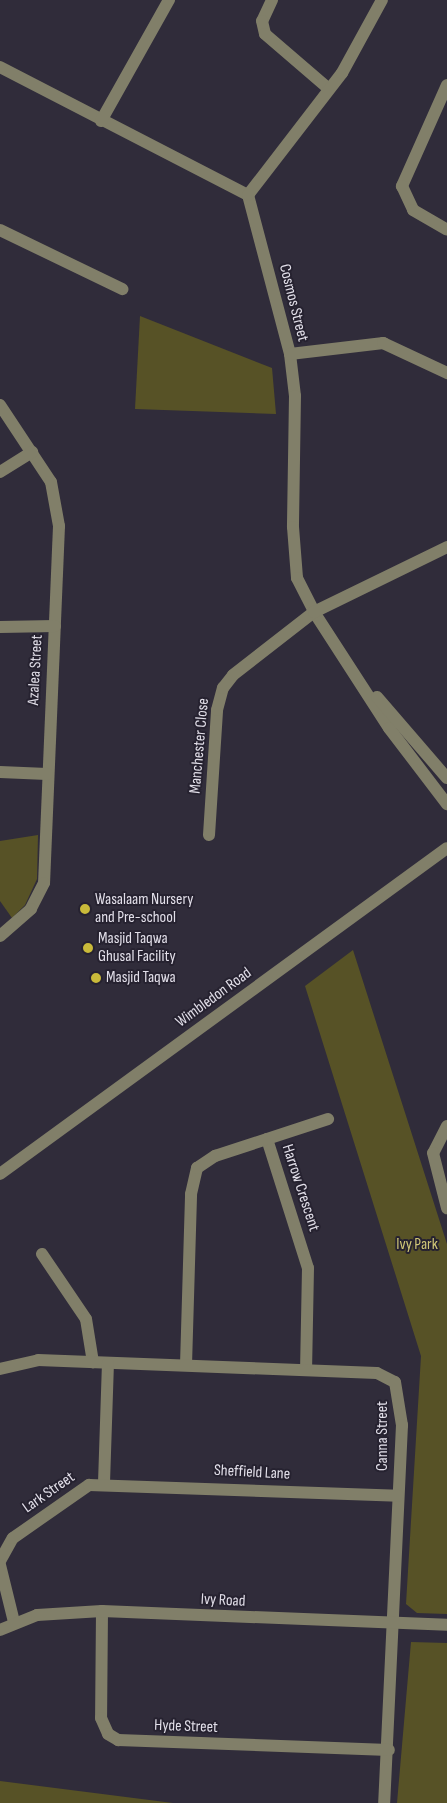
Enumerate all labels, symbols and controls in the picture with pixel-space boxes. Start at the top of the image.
street label: Cosmos Street [274,262,312,344]
street label: Azalea Street [25,634,47,706]
street label: Manchester Close [186,697,214,795]
place label: Wasalaam Nursery and Pre-school [95,890,193,928]
marker: Wasalaam Nursery and Pre-school [79,903,91,915]
place label: Masjid Taqwa Ghusal Facility [98,929,176,967]
marker: Masjid Taqwa Ghusal Facility [82,942,94,954]
street label: Wimbledon Road [172,964,256,1032]
place label: Masjid Taqwa [106,968,176,988]
marker: Masjid Taqwa [90,972,102,984]
street label: Harrow Crescent [277,1142,323,1234]
park label: Ivy Park [396,1235,438,1255]
street label: Canna Street [373,1401,393,1471]
street label: Sheffield Lane [213,1461,291,1485]
street label: Lark Street [19,1468,79,1518]
street label: Ivy Road [200,1590,246,1612]
street label: Hyde Street [154,1716,218,1738]

